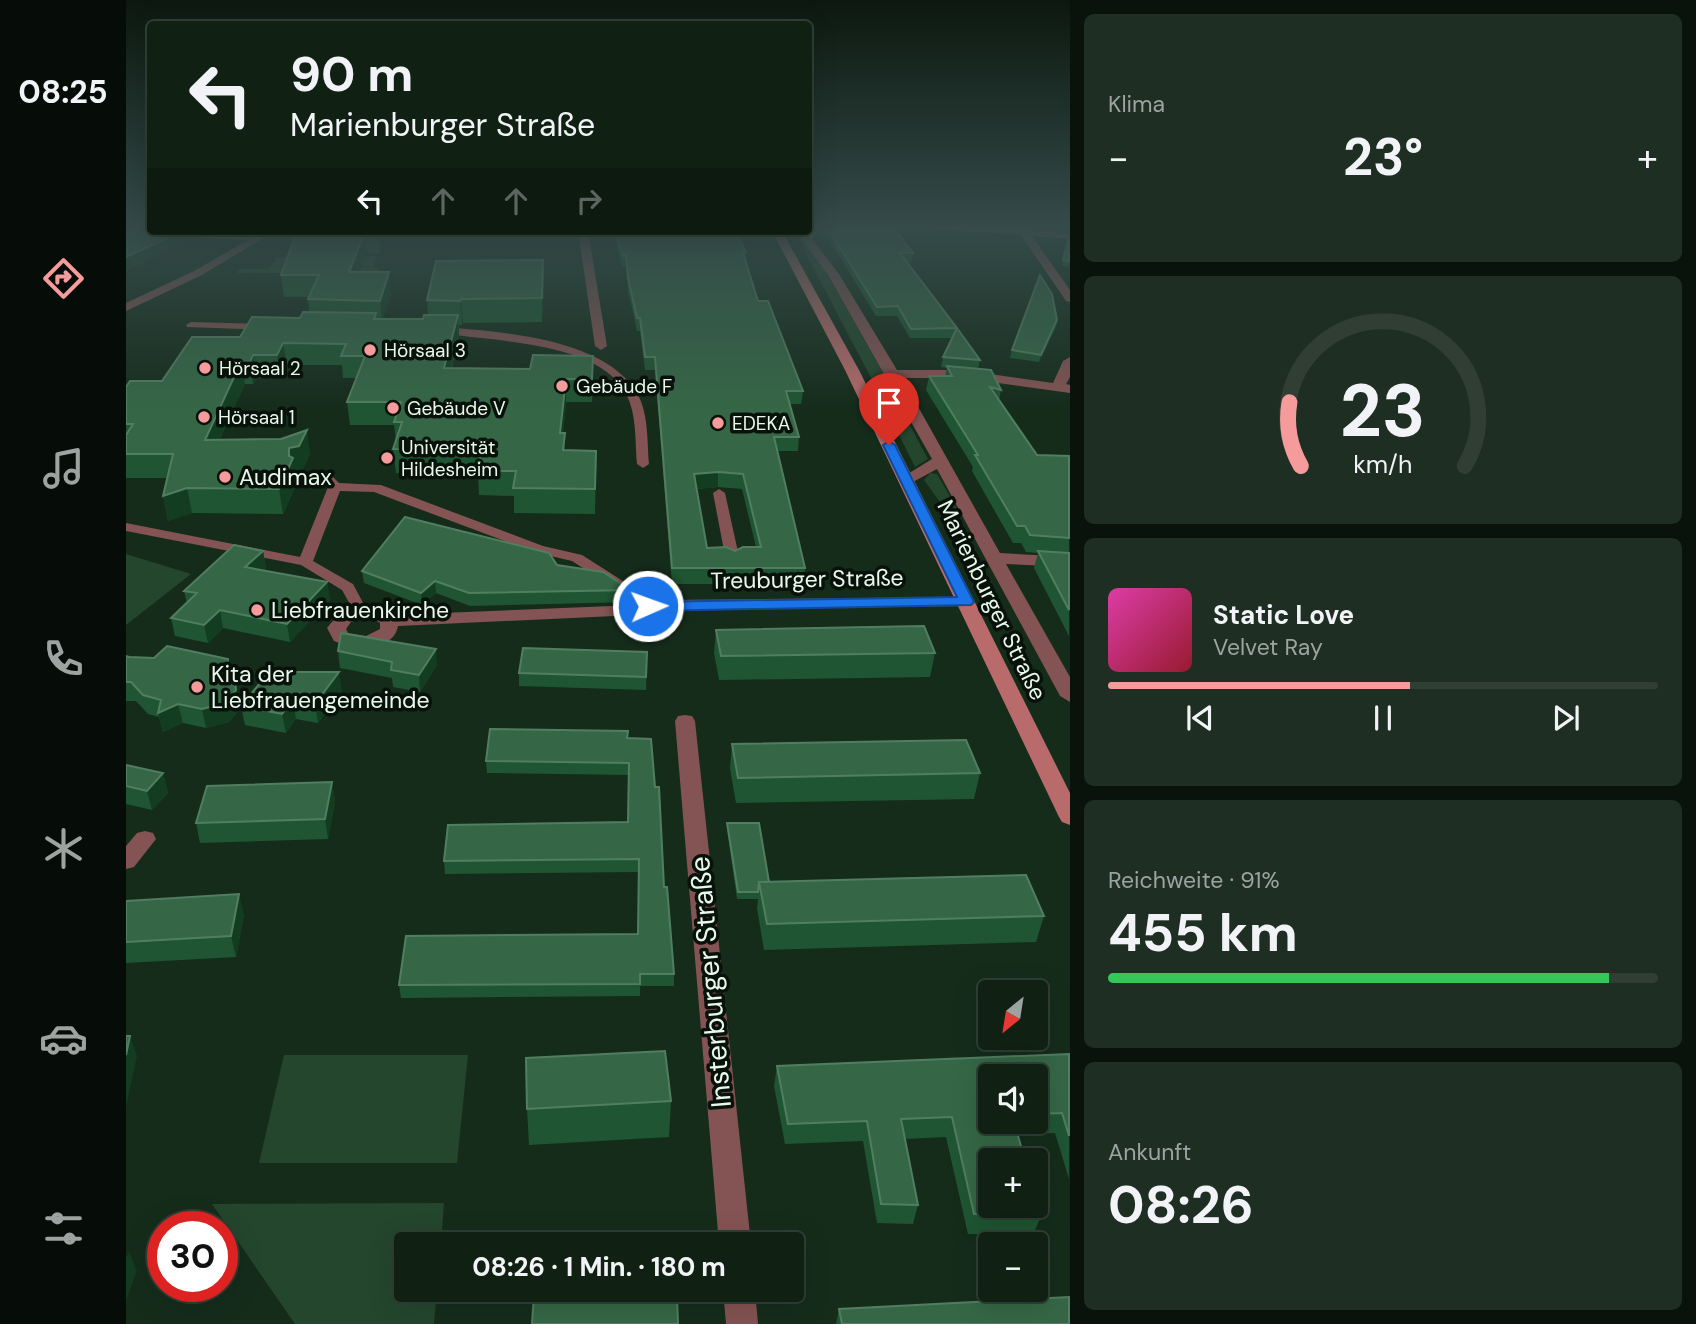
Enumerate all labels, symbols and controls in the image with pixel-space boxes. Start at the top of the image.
text: 90 m [290,42,413,106]
icon: left [175,49,266,140]
text: 08:25 [18,71,108,113]
text: Klima [1108,89,1165,119]
text: Marienburger Straße [290,104,595,146]
text: 23° [1343,123,1423,191]
text: − [1108,133,1129,183]
text: + [1637,133,1658,183]
icon: left [351,182,389,220]
icon: ahead [424,182,462,220]
icon: ahead [497,182,535,220]
icon: right [570,182,608,220]
icon: directions [39,254,88,303]
place label: Hörsaal 3 [384,338,466,363]
marker: Hörsaal 3 [362,342,378,358]
place label: Hörsaal 2 [219,356,301,381]
marker: Hörsaal 2 [197,360,213,376]
text: 23 [1340,364,1426,459]
pin [859,373,919,445]
place label: Gebäude F [576,374,672,399]
marker: Gebäude F [554,378,570,394]
icon: arrive [870,384,908,422]
place label: Gebäude V [407,396,506,421]
marker: Gebäude V [385,400,401,416]
place label: Hörsaal 1 [218,405,295,430]
marker: Hörsaal 1 [196,409,212,425]
place label: EDEKA [732,411,791,436]
marker: EDEKA [710,415,726,431]
place label: Universität Hildesheim [401,435,498,482]
icon: music [39,444,88,493]
text: km/h [1353,448,1413,481]
marker: Universität Hildesheim [379,450,395,466]
place label: Audimax [239,462,332,492]
marker: Audimax [217,469,233,485]
street label: Marienburger Straße [930,495,1054,705]
street label: Treuburger Straße [710,562,904,596]
position arrow [611,569,685,643]
place label: Liebfrauenkirche [271,595,449,625]
text: Static Love [1213,598,1354,632]
marker: Liebfrauenkirche [249,602,265,618]
text: Velvet Ray [1213,632,1323,662]
icon: phone [39,634,88,683]
place label: Kita der Liebfrauengemeinde [211,659,430,715]
marker: Kita der Liebfrauengemeinde [189,679,205,695]
icon: previous [1181,699,1219,737]
icon: pause [1364,699,1402,737]
icon: next [1547,699,1585,737]
icon: climate [39,824,88,873]
street label: Insterburger Straße [681,855,740,1109]
text: Reichweite · 91% [1108,865,1280,895]
text: 455 km [1108,899,1298,967]
north arrow [978,980,1048,1050]
map controls [978,980,1048,1302]
icon: car [39,1014,88,1063]
button: sound [978,1064,1048,1134]
text: Ankunft [1108,1137,1191,1167]
button: + [978,1148,1048,1218]
text: 08:26 [1108,1171,1254,1239]
icon: filters [39,1204,88,1253]
speed limit sign: 30 [147,1211,238,1302]
button: − [978,1232,1048,1302]
text: 08:26 · 1 Min. · 180 m [472,1250,726,1284]

